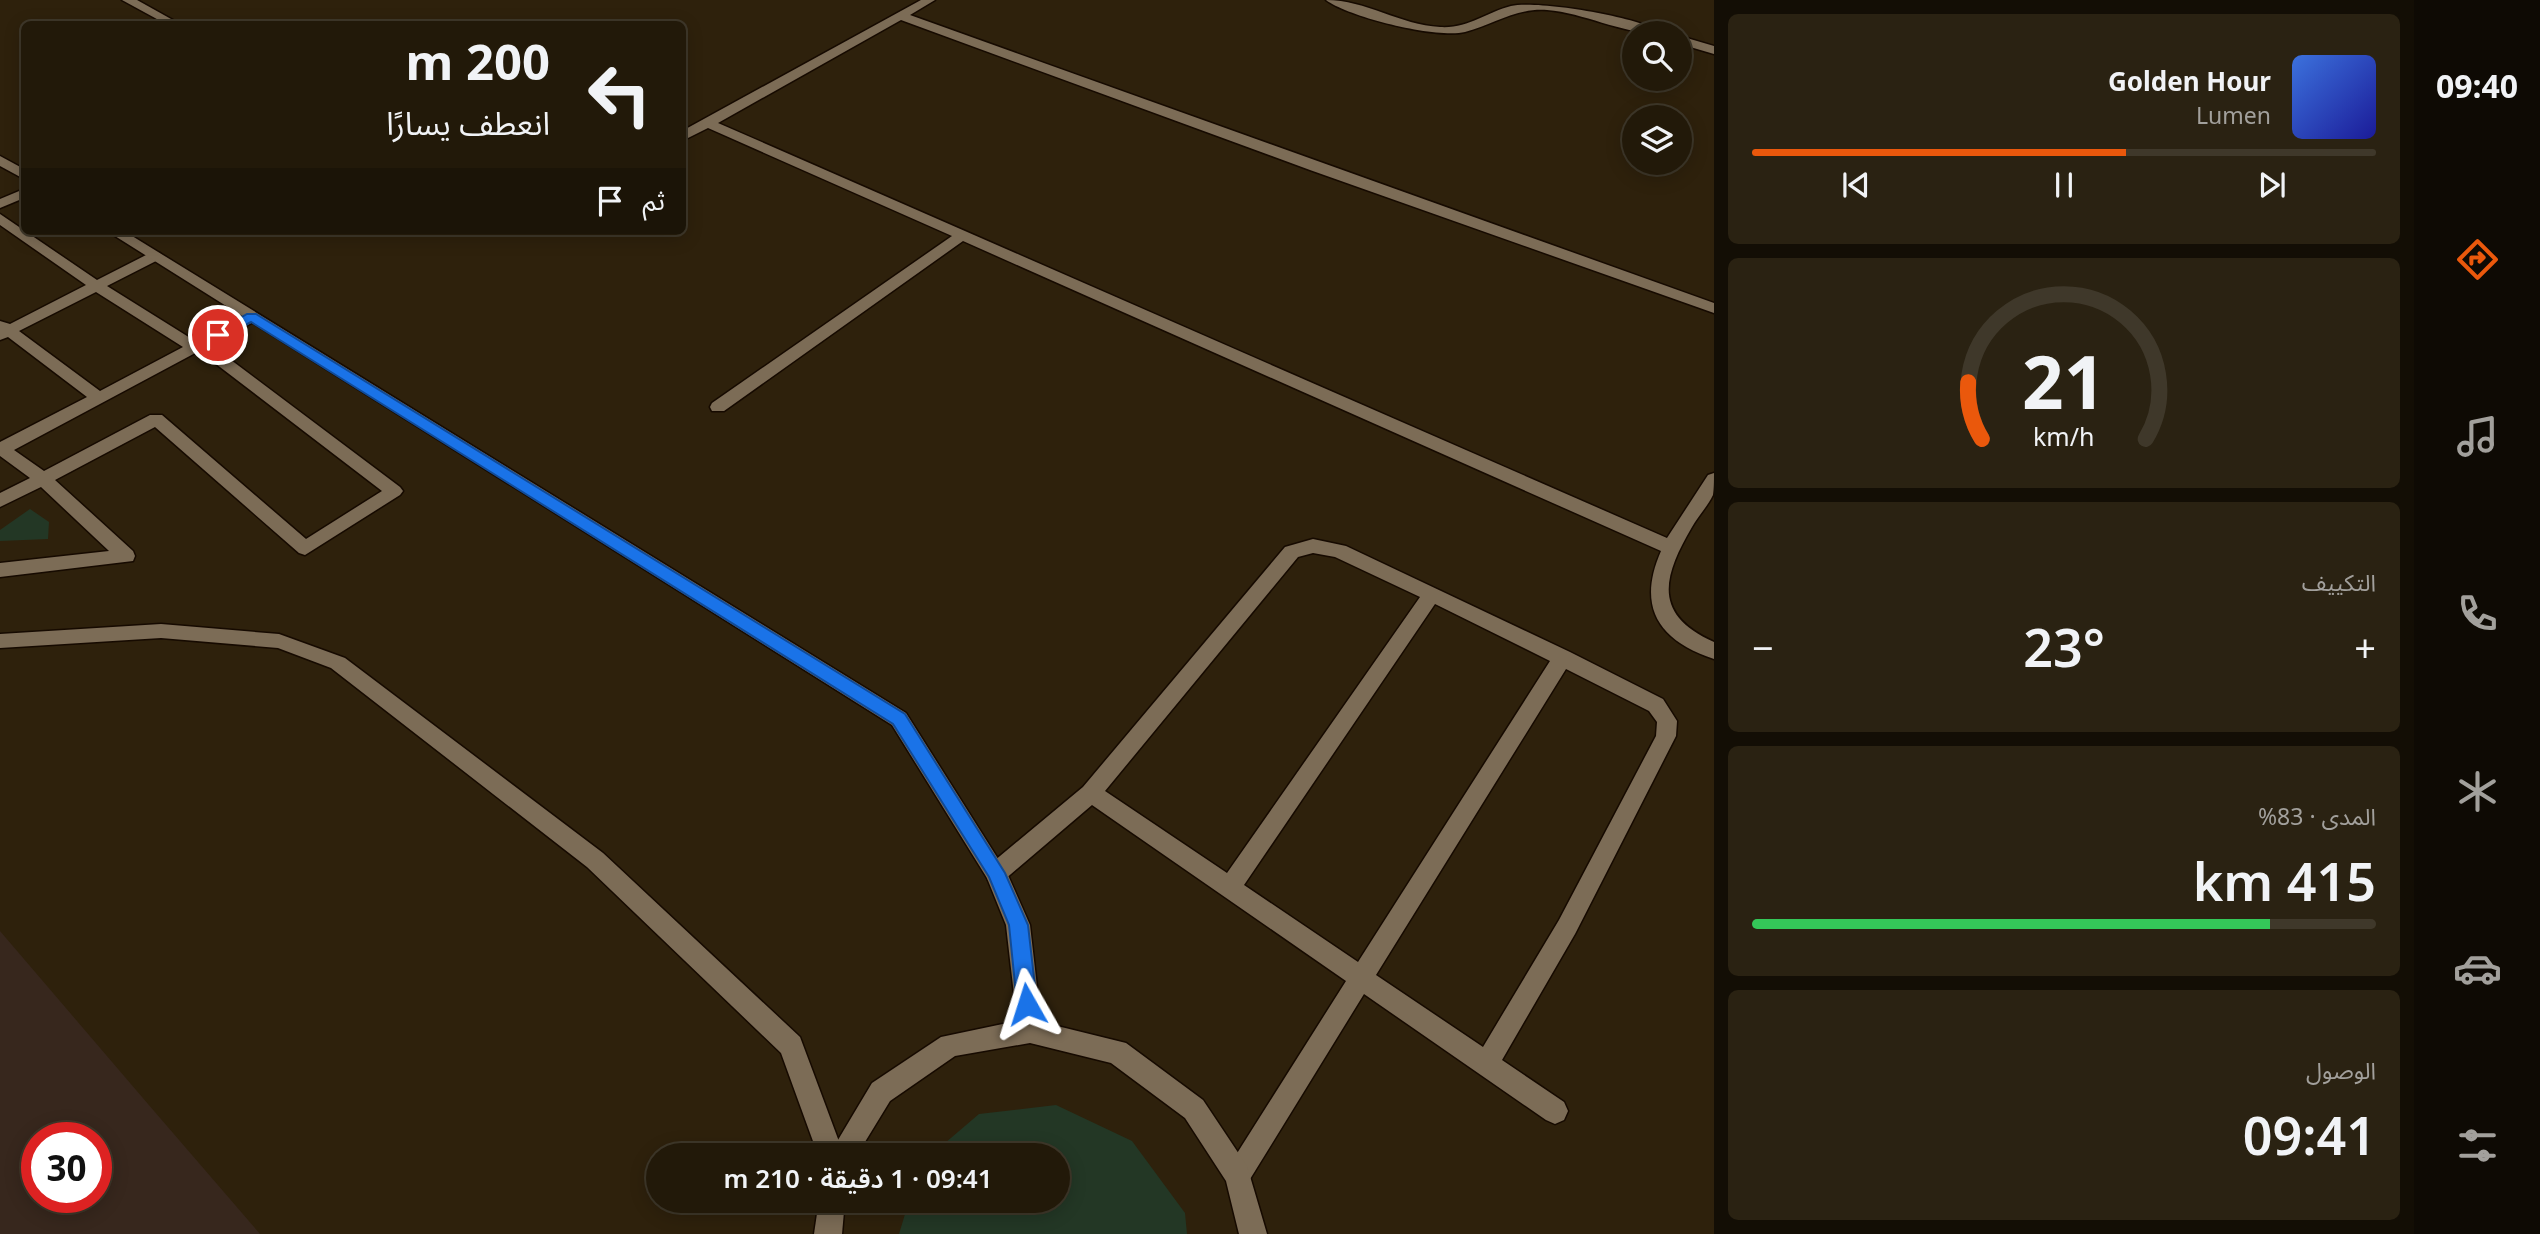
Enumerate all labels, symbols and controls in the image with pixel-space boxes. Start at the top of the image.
map controls [1622,21,1692,175]
button: search [1622,21,1692,91]
text: 200 m [405,28,550,94]
icon: left [574,49,665,140]
text: Golden Hour [2108,63,2271,99]
text: 09:40 [2436,64,2518,107]
text: Lumen [2196,99,2271,131]
text: انعطف يسارًا [386,101,550,144]
button: layers [1622,105,1692,175]
icon: previous [1837,166,1875,204]
icon: pause [2045,166,2083,204]
icon: next [2253,166,2291,204]
icon: arrive [591,182,629,220]
text: ثم [643,182,665,218]
icon: directions [2453,235,2502,284]
pin [188,305,248,365]
icon: arrive [199,316,237,354]
text: 21 [2022,331,2106,430]
icon: music [2453,412,2502,461]
text: km/h [2033,419,2095,453]
text: التكييف [2302,566,2376,598]
icon: phone [2453,589,2502,638]
text: 23° [2023,611,2105,682]
text: − [1752,621,1774,673]
text: + [2354,621,2376,673]
icon: climate [2453,767,2502,816]
text: المدى · 83% [2258,800,2376,832]
text: 415 km [2193,845,2376,916]
icon: car [2453,944,2502,993]
position arrow [990,967,1064,1041]
text: الوصول [2306,1054,2376,1086]
text: 09:41 [2243,1099,2376,1170]
icon: filters [2453,1121,2502,1170]
speed limit sign: 30 [21,1122,112,1213]
text: 09:41 · 1 دقيقة · 210 m [723,1160,993,1196]

